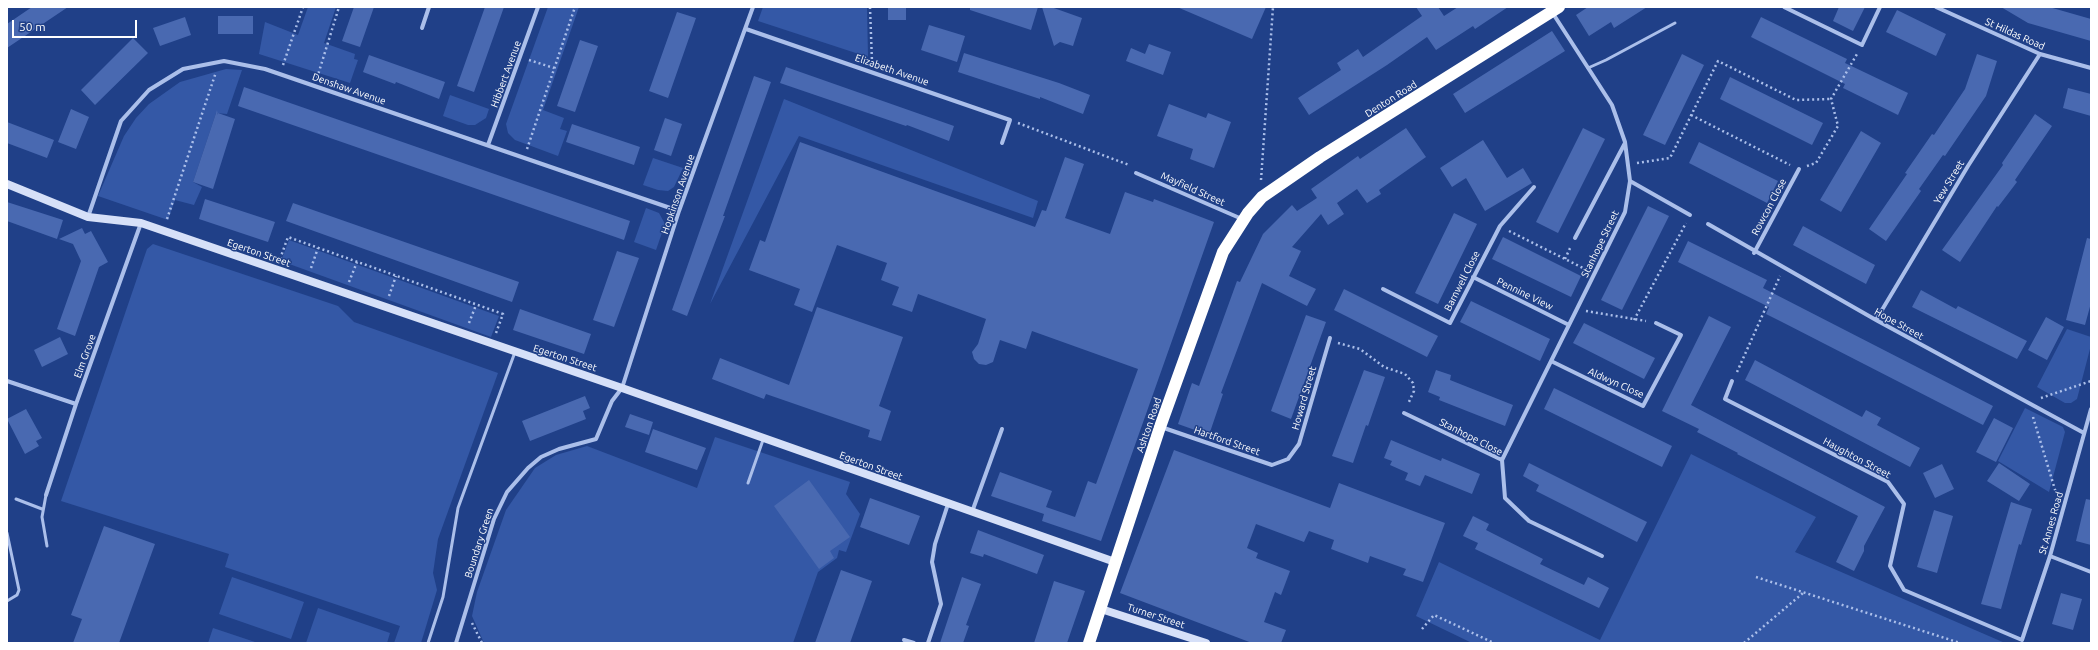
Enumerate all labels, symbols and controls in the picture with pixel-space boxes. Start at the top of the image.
scale bar [14,12,139,38]
street label: St Hildas Road [1983,15,2047,53]
text: 50 m [19,20,46,33]
street label: Hibbert Avenue [488,39,524,109]
street label: Elizabeth Avenue [853,52,931,88]
street label: Denshaw Avenue [311,71,387,107]
street label: Denton Road [1363,78,1419,120]
street label: Hopkinson Avenue [659,152,697,236]
street label: Yew Street [1931,158,1967,206]
street label: Mayfield Street [1159,169,1227,209]
street label: Rowcon Close [1749,176,1789,238]
street label: Stanhope Street [1579,209,1621,279]
street label: Egerton Street [226,237,292,269]
street label: Barnwell Close [1442,249,1482,313]
street label: Pennine View [1495,275,1555,313]
street label: Hope Street [1872,306,1926,342]
street label: Elm Grove [72,332,98,380]
street label: Egerton Street [532,342,598,374]
street label: Howard Street [1289,365,1319,431]
street label: Aldwyn Close [1586,365,1646,401]
street label: Ashton Road [1134,396,1164,454]
street label: Stanhope Close [1437,416,1505,458]
street label: Hartford Street [1192,424,1262,458]
street label: Haughton Street [1821,435,1893,481]
street label: Egerton Street [838,449,904,483]
street label: St Annes Road [2036,490,2066,556]
street label: Boundary Green [462,506,496,580]
street label: Turner Street [1126,601,1186,631]

